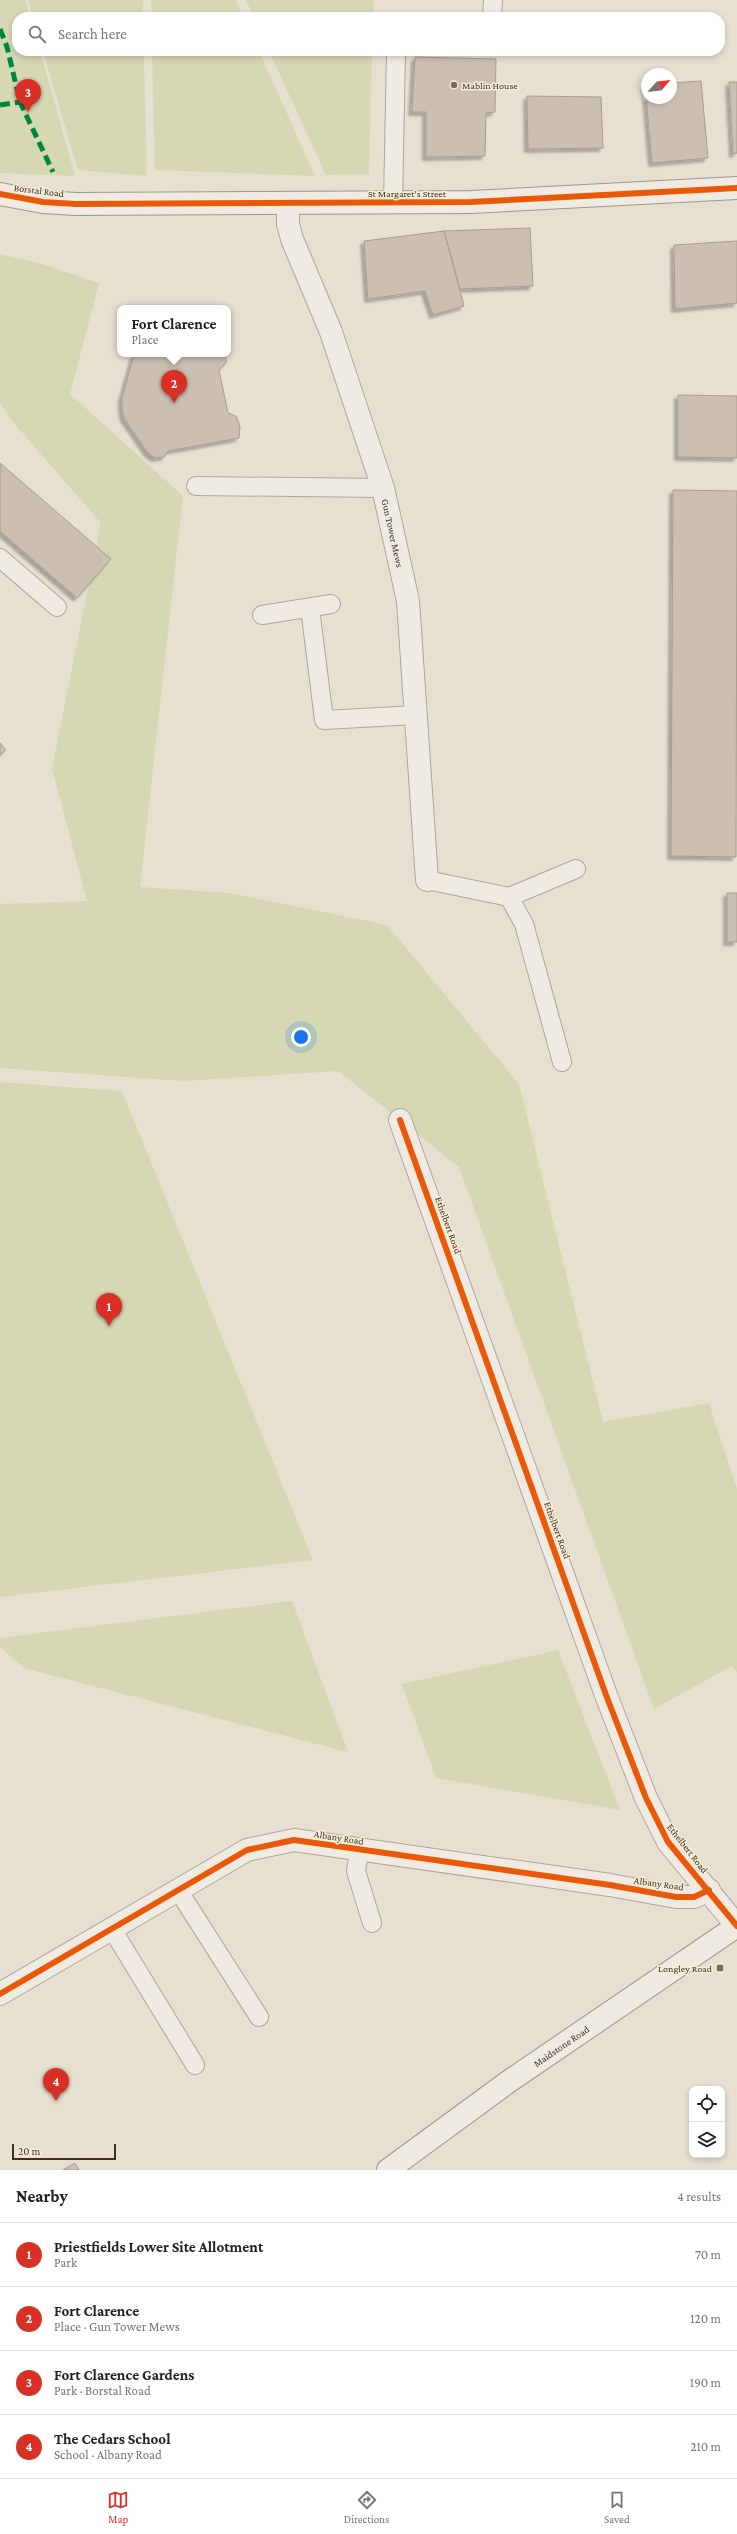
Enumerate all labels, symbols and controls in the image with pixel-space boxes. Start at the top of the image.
search box [12,12,725,56]
icon: search [26,23,48,45]
text: Search here [58,26,127,42]
north arrow [641,68,677,104]
pin: 3 [15,79,41,112]
marker: Mablin House [449,80,459,90]
place label: Mablin House [462,80,518,91]
street label: Borstal Road [13,182,65,199]
street label: St Margaret's Street [368,188,447,199]
popup [117,305,231,357]
text: Fort Clarence [131,316,217,332]
text: Place [131,332,158,347]
pin: 2 [161,370,187,403]
street label: Gun Tower Mews [380,498,405,569]
your location [291,1027,311,1047]
street label: Ethelbert Road [433,1195,464,1256]
pin: 1 [96,1293,122,1326]
street label: Ethelbert Road [542,1500,573,1561]
street label: Ethelbert Road [665,1821,711,1876]
street label: Albany Road [313,1828,365,1847]
street label: Albany Road [633,1875,685,1893]
place label: Longley Road [658,1963,713,1974]
marker: Longley Road [715,1963,725,1973]
street label: Maidstone Road [531,2023,592,2069]
pin: 4 [43,2068,69,2101]
map controls [689,2086,725,2158]
button: locate [689,2086,725,2122]
button: layers [689,2122,725,2158]
scale bar [12,2142,116,2161]
text: 20 m [18,2145,40,2157]
text: Nearby [16,2187,68,2206]
text: 4 results [677,2189,721,2204]
text: Priestfields Lower Site Allotment [54,2239,263,2255]
text: 1 [27,2247,31,2262]
text: 70 m [695,2247,721,2262]
text: Park [54,2255,77,2270]
text: Fort Clarence [54,2303,139,2319]
text: 2 [26,2311,32,2326]
text: 120 m [690,2311,721,2326]
text: Place · Gun Tower Mews [54,2319,180,2334]
text: Fort Clarence Gardens [54,2367,194,2383]
text: 3 [26,2375,32,2390]
text: 190 m [690,2375,721,2390]
text: Park · Borstal Road [54,2383,151,2398]
text: The Cedars School [54,2431,171,2447]
text: 4 [25,2439,33,2454]
text: 210 m [690,2439,721,2454]
text: School · Albany Road [54,2447,162,2462]
tab: Map [107,2489,129,2525]
tab: Directions [344,2489,389,2525]
tab: Saved [604,2489,630,2525]

